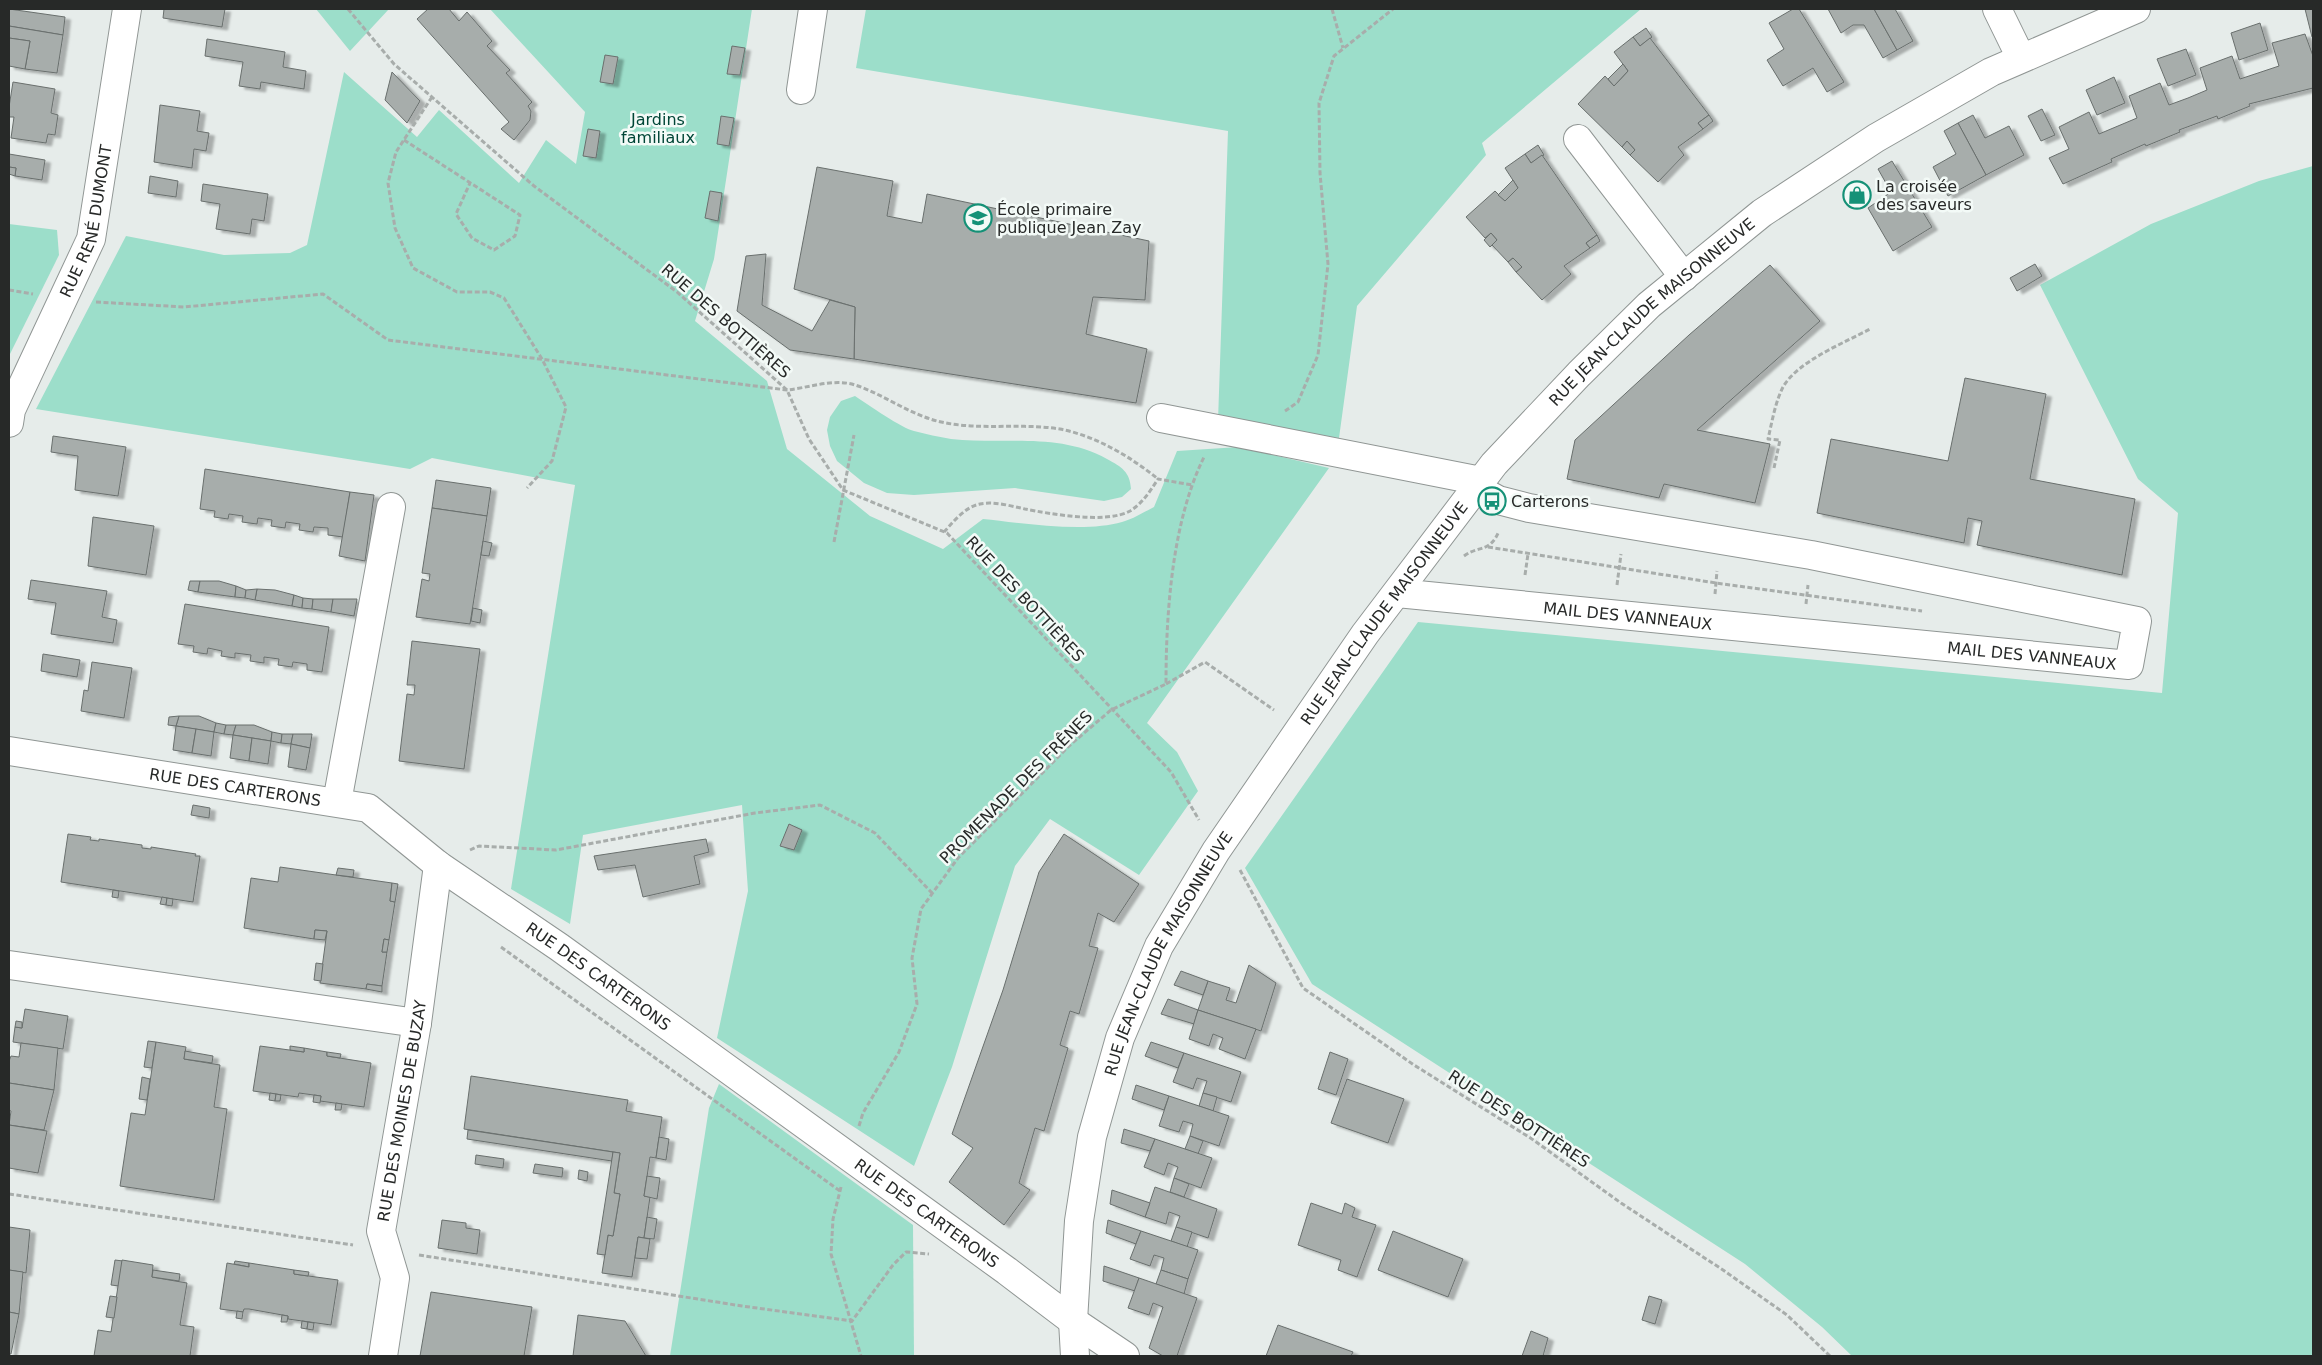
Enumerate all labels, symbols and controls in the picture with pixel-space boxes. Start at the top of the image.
park label: Jardins familiaux [621,110,695,147]
street label: RUE RENÉ DUMONT [56,143,115,300]
place label: La croisée des saveurs [1876,177,1972,214]
shop icon: La croisée des saveurs [1842,180,1872,210]
place label: École primaire publique Jean Zay [997,200,1141,237]
school or university icon: École primaire publique Jean Zay [963,203,993,233]
street label: RUE JEAN-CLAUDE MAISONNEUVE [1545,214,1758,410]
street label: RUE DES BOTTIÈRES [658,260,794,382]
bus stop icon: Carterons [1477,486,1507,516]
place label: Carterons [1511,492,1589,511]
street label: RUE JEAN-CLAUDE MAISONNEUVE [1296,498,1471,728]
street label: RUE DES BOTTIÈRES [962,532,1088,666]
street label: MAIL DES VANNEAUX [1542,598,1713,633]
street label: MAIL DES VANNEAUX [1947,638,2117,673]
street label: PROMENADE DES FRÊNES [936,707,1096,867]
street label: RUE DES CARTERONS [148,764,322,810]
street label: RUE JEAN-CLAUDE MAISONNEUVE [1100,828,1236,1078]
street label: RUE DES CARTERONS [522,918,675,1034]
street label: RUE DES MOINES DE BUZAY [373,998,430,1223]
street label: RUE DES BOTTIÈRES [1445,1066,1593,1172]
street label: RUE DES CARTERONS [851,1155,1003,1272]

